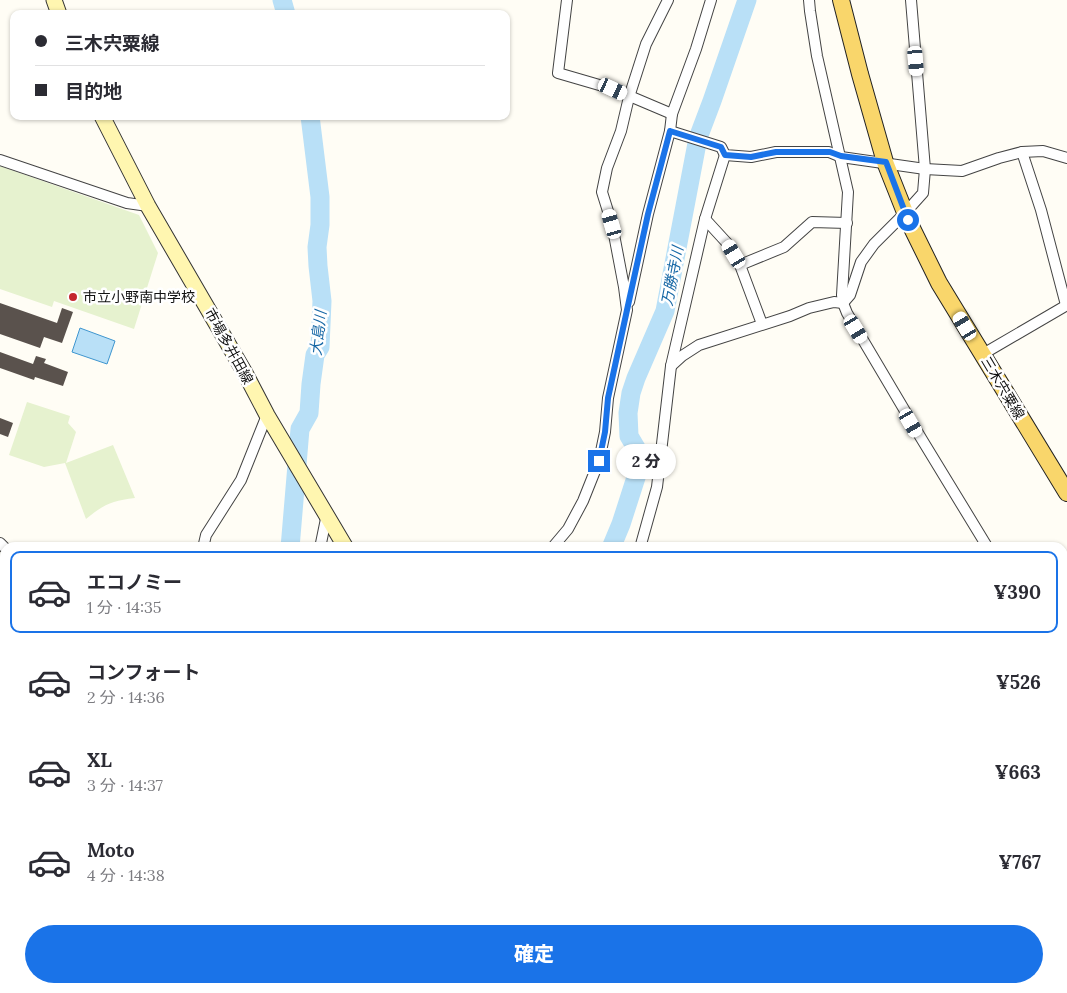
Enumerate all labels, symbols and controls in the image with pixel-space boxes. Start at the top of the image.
text: 三木宍粟線 [65,31,160,55]
car [907,45,924,77]
car [596,76,629,102]
text: 目的地 [65,79,122,103]
car [600,208,623,240]
route start [897,209,919,231]
car [719,237,748,271]
water label: 万勝寺川 [657,243,687,307]
place label: 市立小野南中学校 [83,288,195,306]
marker: 市立小野南中学校 [67,291,79,303]
street label: 市場多井田線 [201,305,257,387]
water label: 大島川 [306,308,330,356]
car [950,309,979,343]
car [841,312,870,346]
street label: 三木宍粟線 [977,353,1029,423]
car [897,406,924,440]
callout: 2 分 [616,444,676,478]
route end [588,450,610,472]
text: 2 分 [632,451,660,471]
icon: car [27,570,72,615]
text: エコノミー [87,570,182,594]
text: ¥390 [994,580,1041,604]
text: 1 分 · 14:35 [87,597,162,617]
icon: car [27,660,72,705]
text: コンフォート [87,660,200,684]
text: ¥526 [996,670,1041,694]
text: 2 分 · 14:36 [87,687,165,707]
text: XL [87,748,112,772]
icon: car [27,750,72,795]
text: ¥663 [995,760,1041,784]
text: 3 分 · 14:37 [87,775,163,795]
text: Moto [87,838,134,862]
icon: car [27,840,72,885]
text: ¥767 [999,850,1041,874]
text: 4 分 · 14:38 [87,865,165,885]
button: 確定 [25,925,1043,983]

